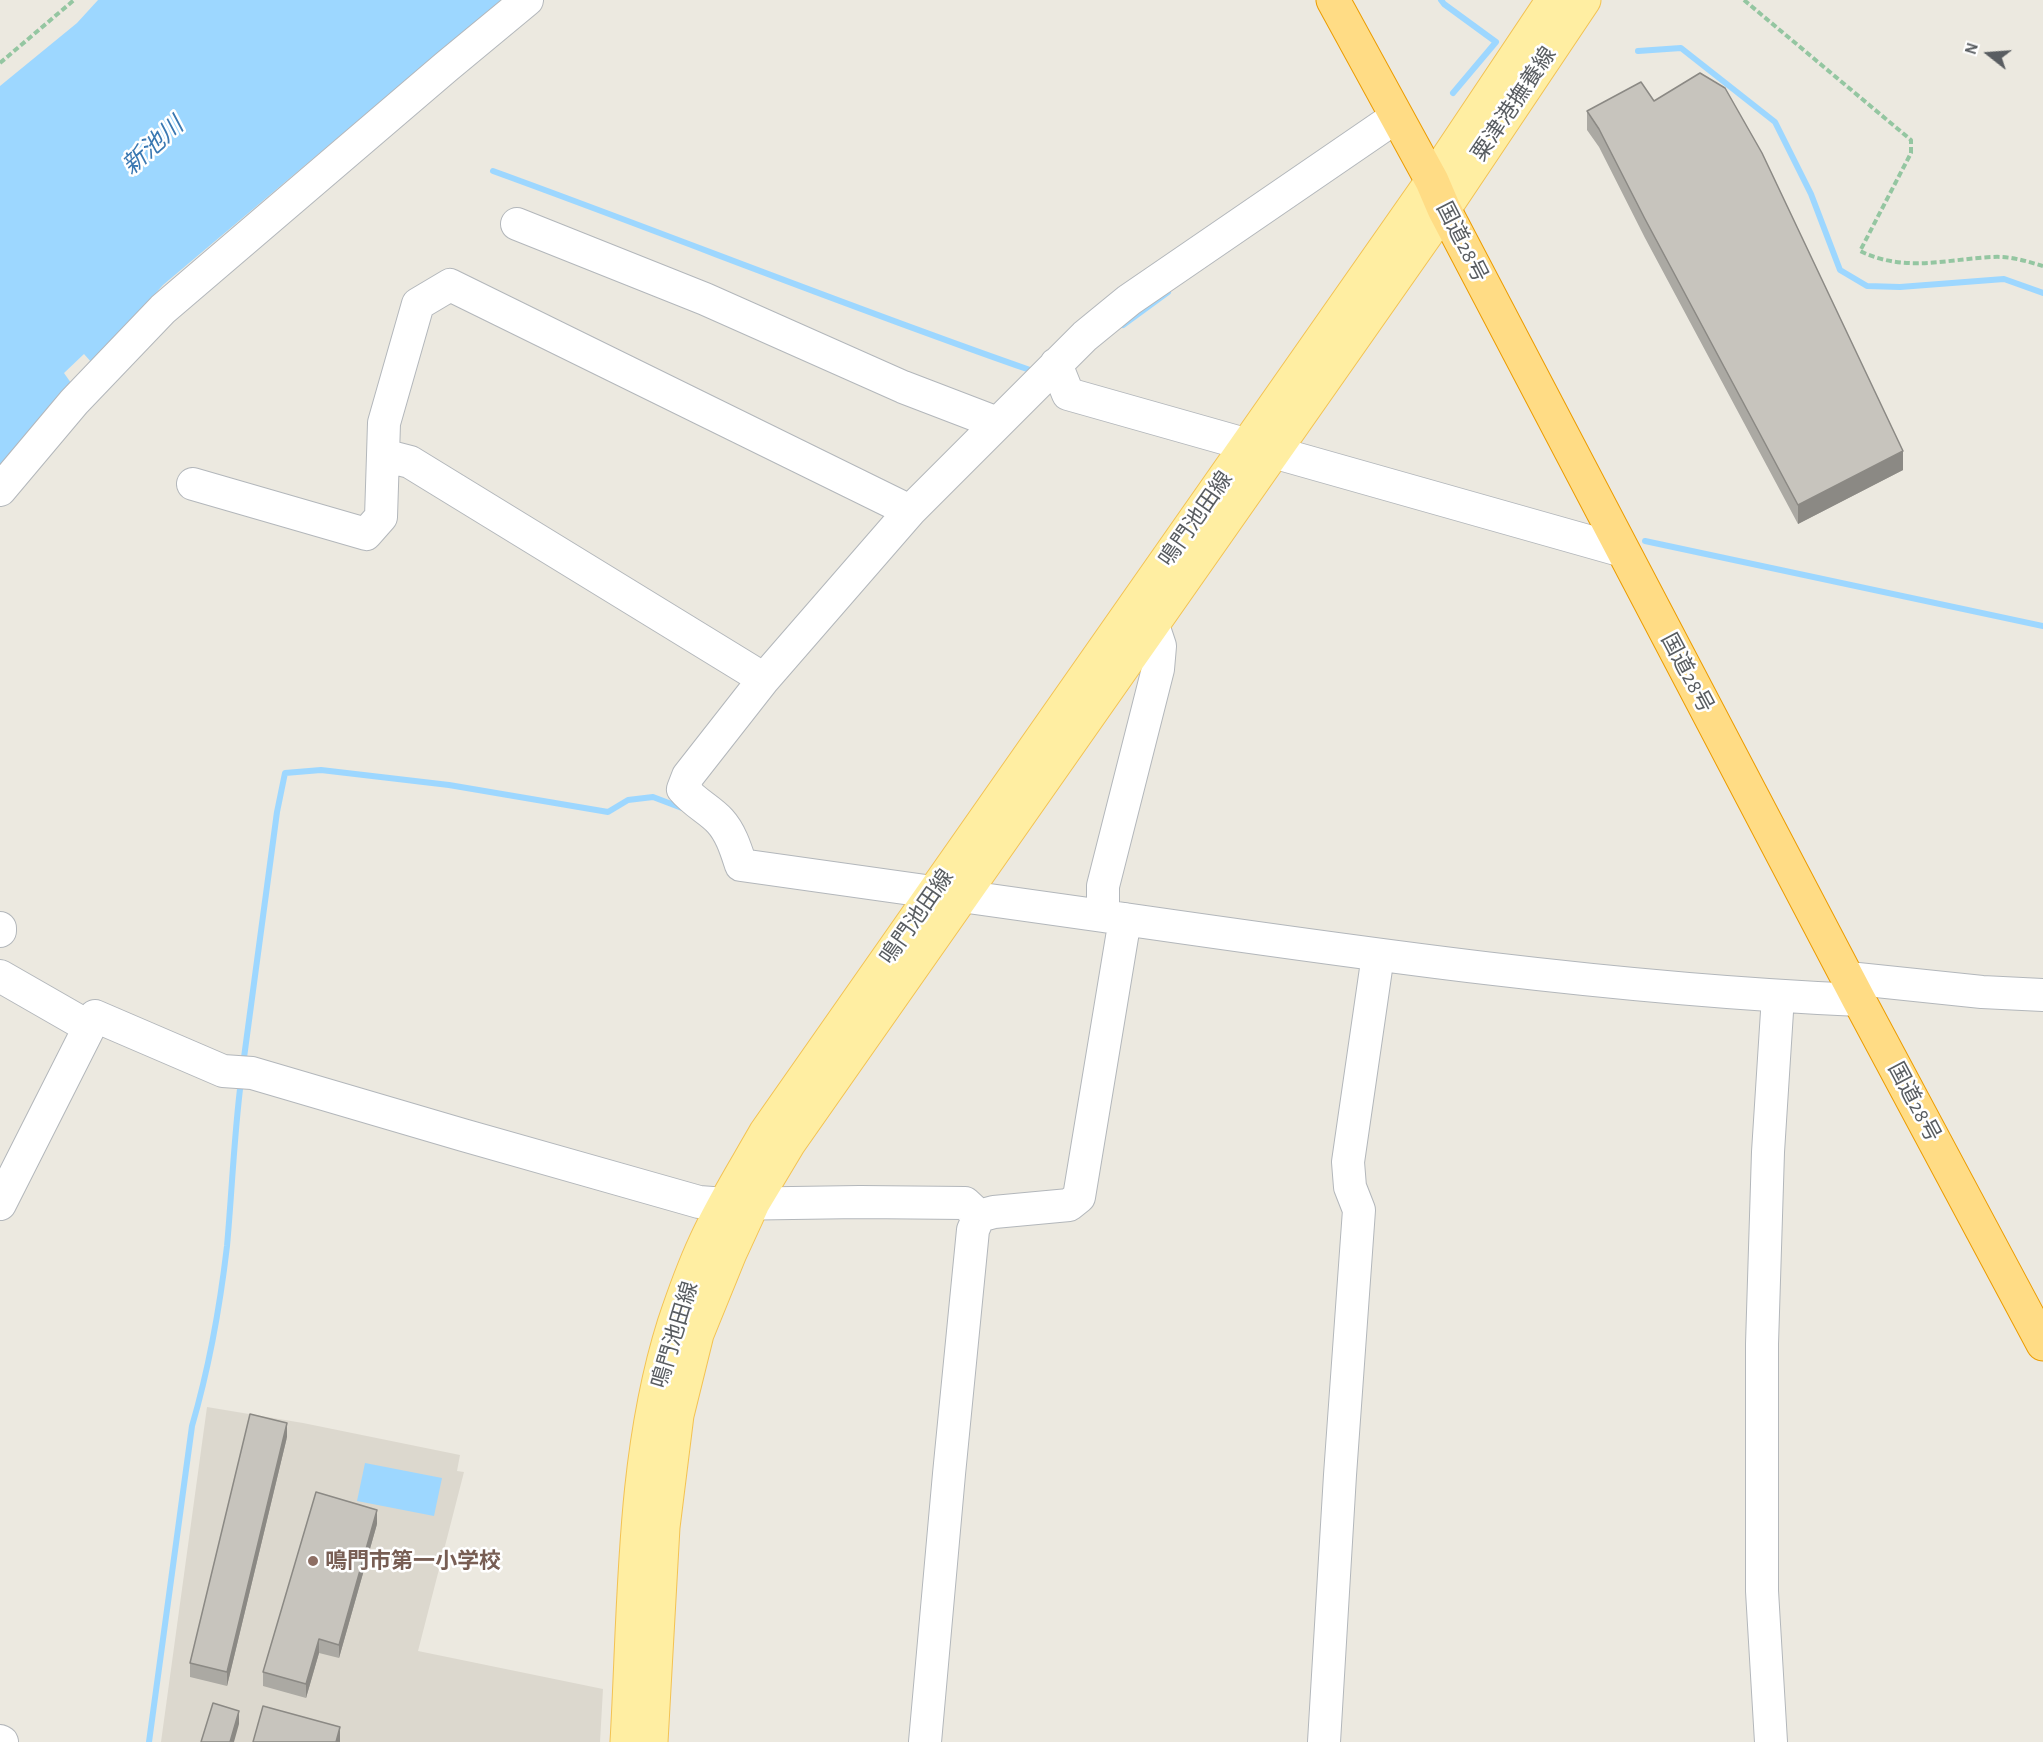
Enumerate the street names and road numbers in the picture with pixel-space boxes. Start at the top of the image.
street label: 粟津港撫養線 [1466,42,1562,166]
street label: 国道28号 [1431,197,1493,287]
street label: 鳴門池田線 [1154,466,1238,572]
street label: 国道28号 [1655,629,1719,717]
street label: 鳴門池田線 [875,864,959,970]
street label: 国道28号 [1882,1058,1946,1146]
street label: 鳴門池田線 [646,1279,704,1391]

